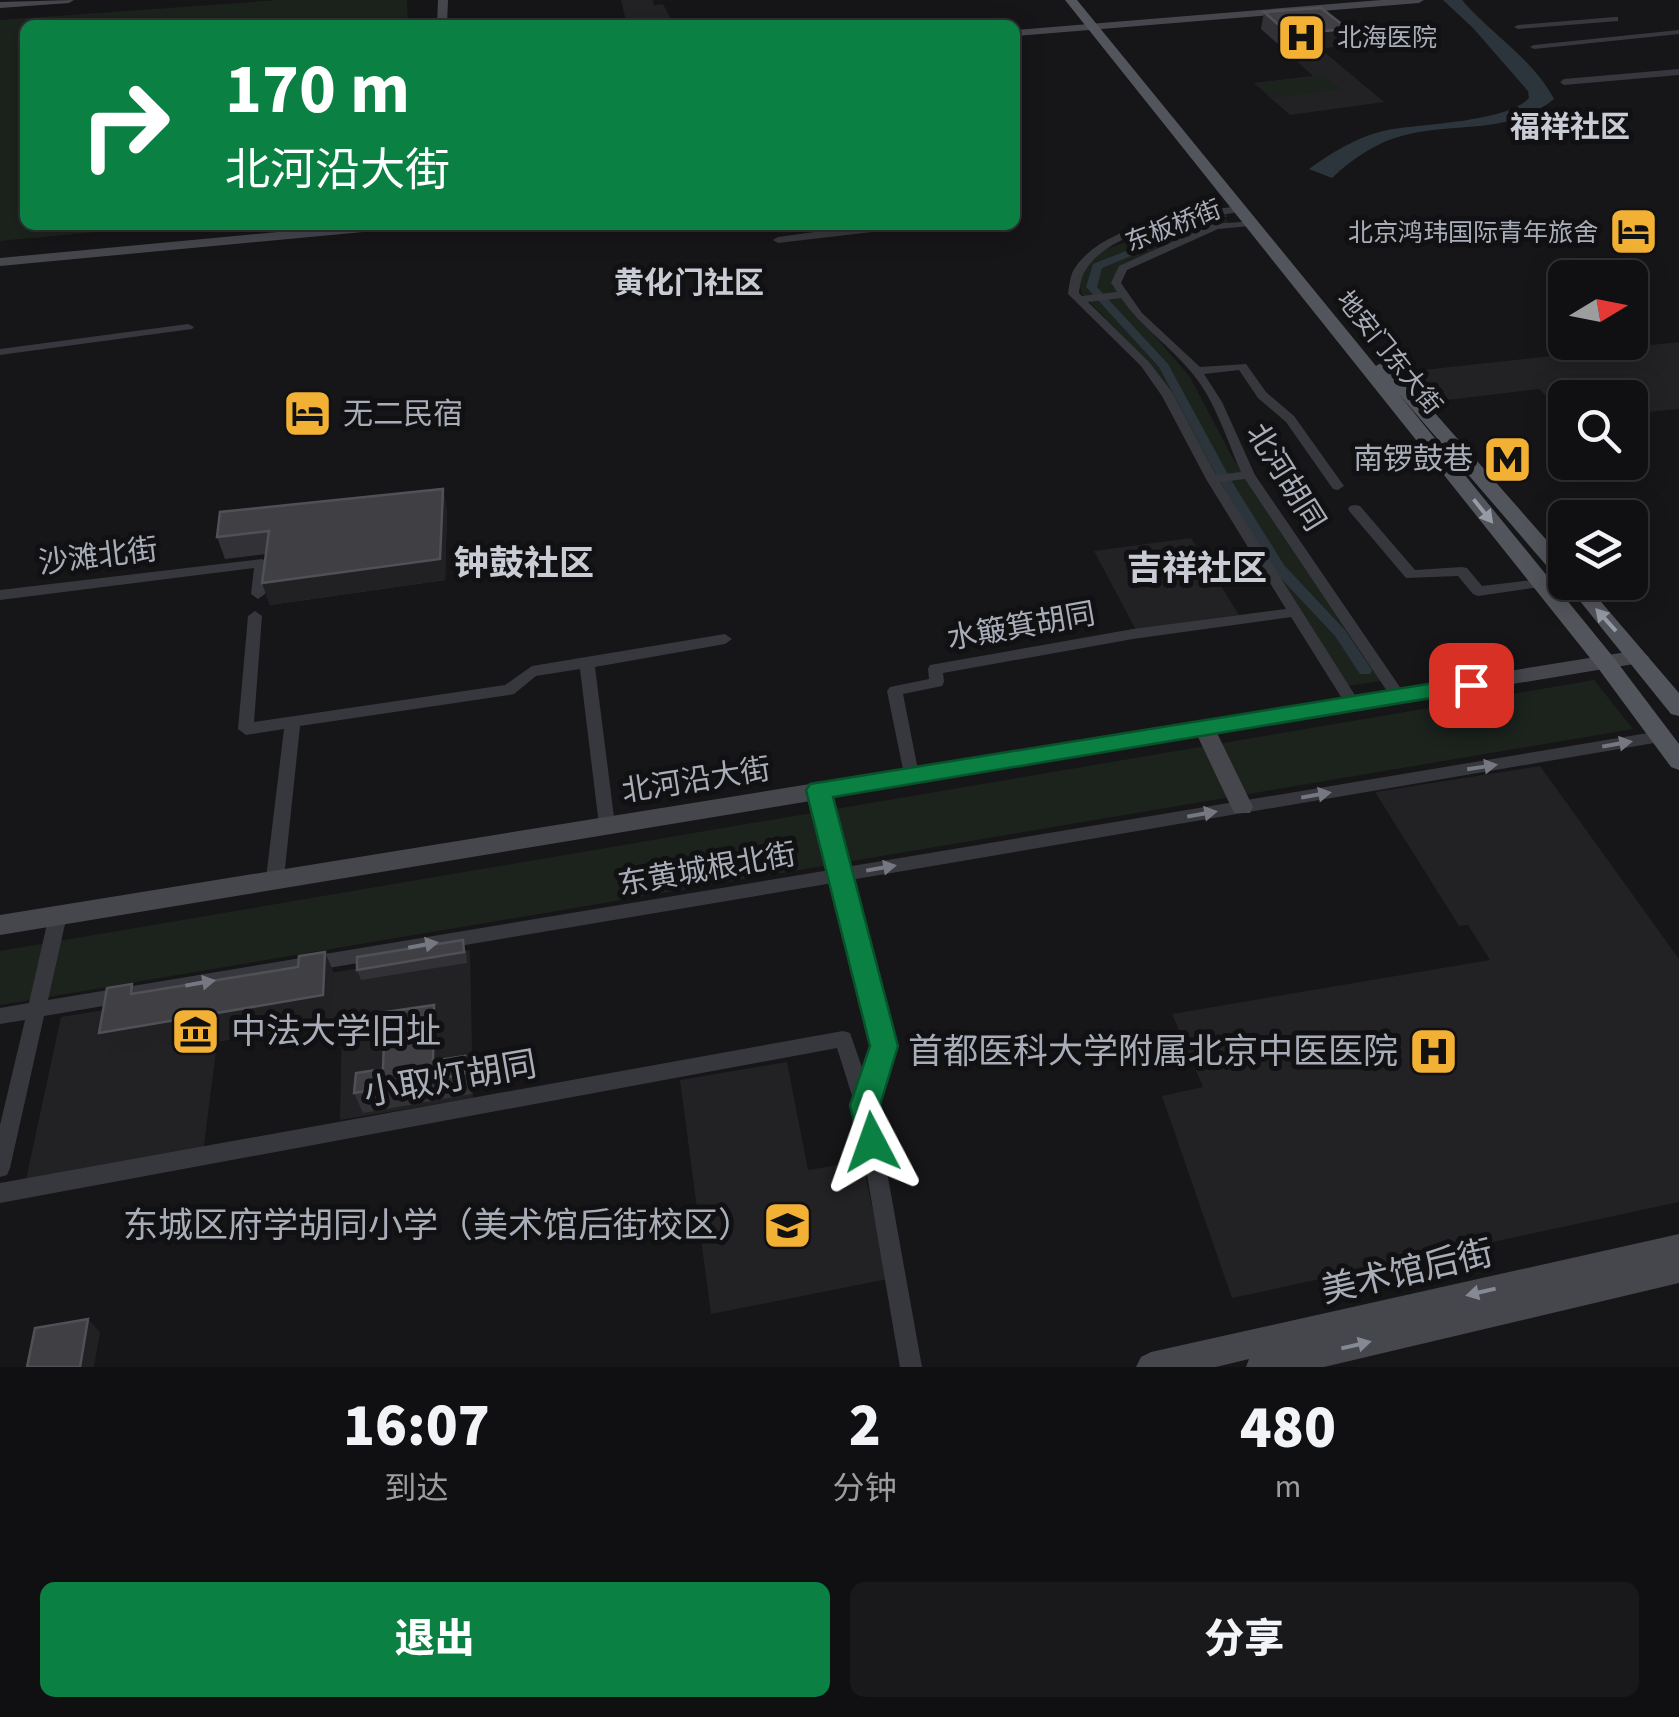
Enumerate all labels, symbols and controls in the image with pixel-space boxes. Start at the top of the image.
hospital icon: 北海医院 [1276,11,1328,63]
place label: 北海医院 [1337,20,1437,56]
text: 170 m [225,40,410,140]
icon: right [60,60,190,190]
district label: 福祥社区 [1510,106,1630,149]
text: 北河沿大街 [225,139,450,203]
street label: 东板桥街 [1120,191,1226,261]
hotel icon: 北京鸿玮国际青年旅舍 [1607,206,1659,258]
place label: 北京鸿玮国际青年旅舍 [1348,215,1598,251]
north arrow [1548,260,1648,360]
map controls [1548,260,1648,600]
district label: 黄化门社区 [614,262,764,305]
street label: 地安门东大街 [1328,283,1450,422]
button: search [1548,380,1648,480]
hotel icon: 无二民宿 [282,388,334,440]
place label: 无二民宿 [343,393,463,436]
street label: 北河胡同 [1236,415,1336,540]
metro station icon: 南锣鼓巷 [1482,433,1534,485]
place label: 南锣鼓巷 [1353,438,1473,481]
one-way arrow [1472,499,1493,524]
button: layers [1548,500,1648,600]
street label: 沙滩北街 [36,528,160,585]
district label: 钟鼓社区 [454,539,594,589]
district label: 吉祥社区 [1127,544,1267,594]
street label: 水簸箕胡同 [943,592,1099,661]
one-way arrow [1595,608,1618,632]
pin [1429,643,1514,728]
icon: arrive [1444,658,1499,713]
one-way arrow [1602,736,1633,751]
street label: 北河沿大街 [619,748,774,813]
one-way arrow [1466,759,1498,774]
one-way arrow [1300,787,1332,802]
one-way arrow [1187,806,1218,821]
street label: 东黄城根北街 [615,833,799,906]
one-way arrow [866,860,898,875]
one-way arrow [408,937,439,952]
one-way arrow [184,974,216,990]
museum icon: 中法大学旧址 [170,1005,222,1057]
place label: 中法大学旧址 [231,1007,441,1057]
hospital icon: 首都医科大学附属北京中医医院 [1407,1025,1459,1077]
place label: 首都医科大学附属北京中医医院 [908,1027,1398,1077]
street label: 小取灯胡同 [360,1039,541,1119]
position arrow [820,1090,924,1194]
school or university icon: 东城区府学胡同小学（美术馆后街校区） [762,1199,814,1251]
place label: 东城区府学胡同小学（美术馆后街校区） [123,1201,753,1251]
street label: 美术馆后街 [1316,1228,1498,1316]
one-way arrow [1466,1285,1497,1300]
one-way arrow [1341,1337,1372,1352]
text: 16:07 [343,1384,490,1469]
text: 2 [849,1384,881,1469]
text: 480 [1240,1386,1336,1471]
text: m [1275,1464,1301,1510]
text: 到达 [384,1466,448,1512]
text: 分钟 [833,1466,897,1512]
button: 退出 [40,1582,830,1697]
button: 分享 [850,1582,1639,1697]

